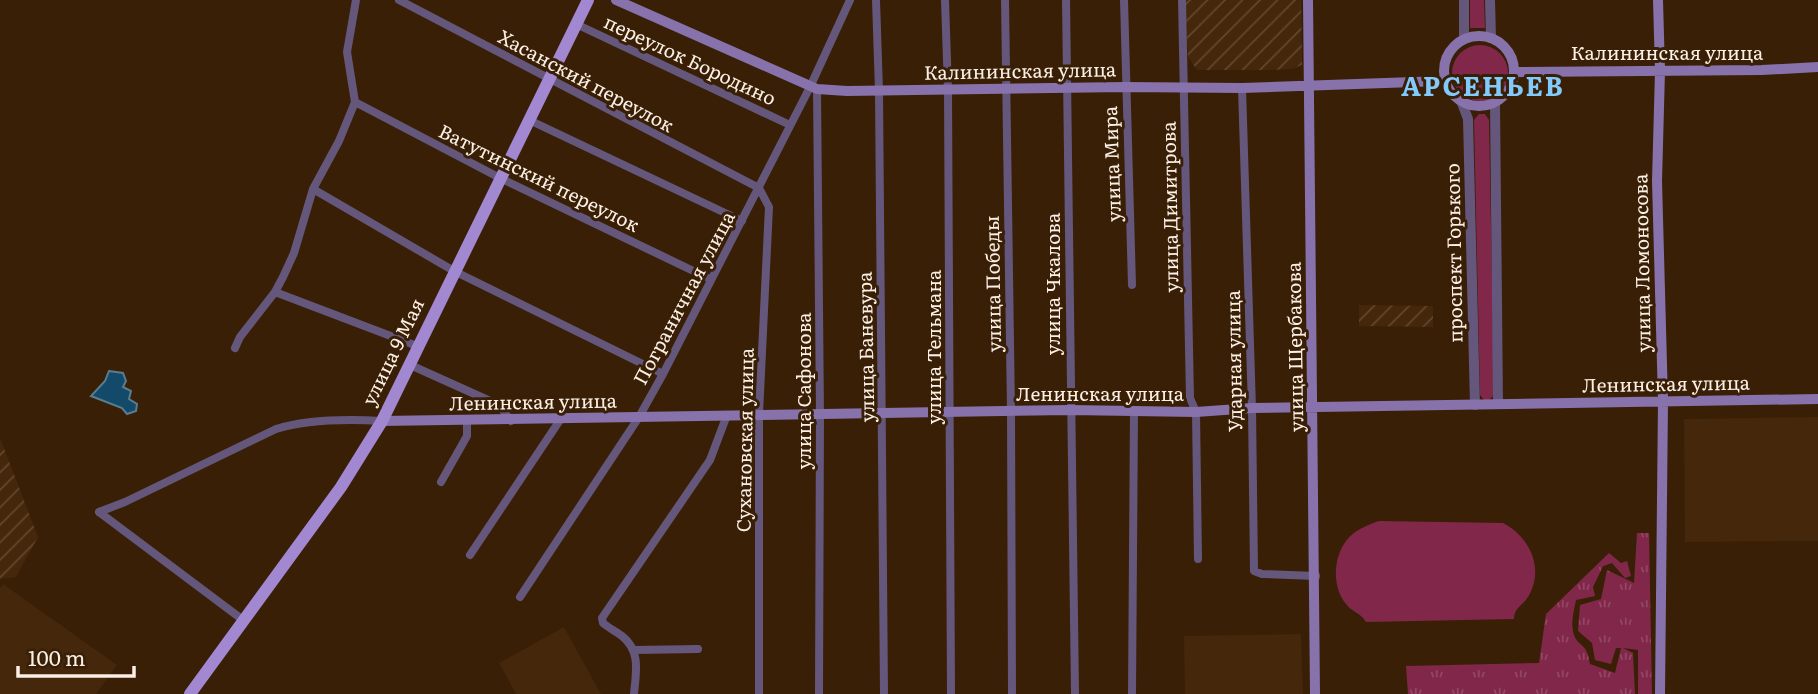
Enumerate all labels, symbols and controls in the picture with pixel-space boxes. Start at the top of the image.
street label: переулок Бородино [600,7,781,111]
street label: Хасанский переулок [494,22,680,139]
street label: Калининская улица [1571,38,1764,66]
street label: Калининская улица [924,54,1117,86]
district label: АРСЕНЬЕВ [1401,65,1565,104]
street label: улица Мира [1095,105,1127,223]
street label: Ватутинский переулок [434,116,645,238]
street label: улица Димитрова [1153,120,1184,293]
street label: проспект Горького [1437,163,1469,343]
street label: улица Ломоносова [1625,173,1657,353]
street label: Пограничная улица [625,205,741,389]
street label: улица Чкалова [1038,212,1066,355]
street label: улица Победы [977,215,1007,353]
street label: улица Щербакова [1279,261,1309,432]
street label: улица Тельмана [919,269,947,424]
street label: улица Баневура [850,271,880,423]
street label: Ударная улица [1218,289,1248,432]
street label: улица 9 Мая [354,293,430,410]
street label: улица Сафонова [789,312,817,470]
street label: Сухановская улица [728,347,760,532]
street label: Ленинская улица [1582,368,1751,398]
street label: Ленинская улица [1016,379,1185,407]
street label: Ленинская улица [449,386,618,416]
scale bar [18,634,133,678]
text: 100 m [28,641,85,672]

